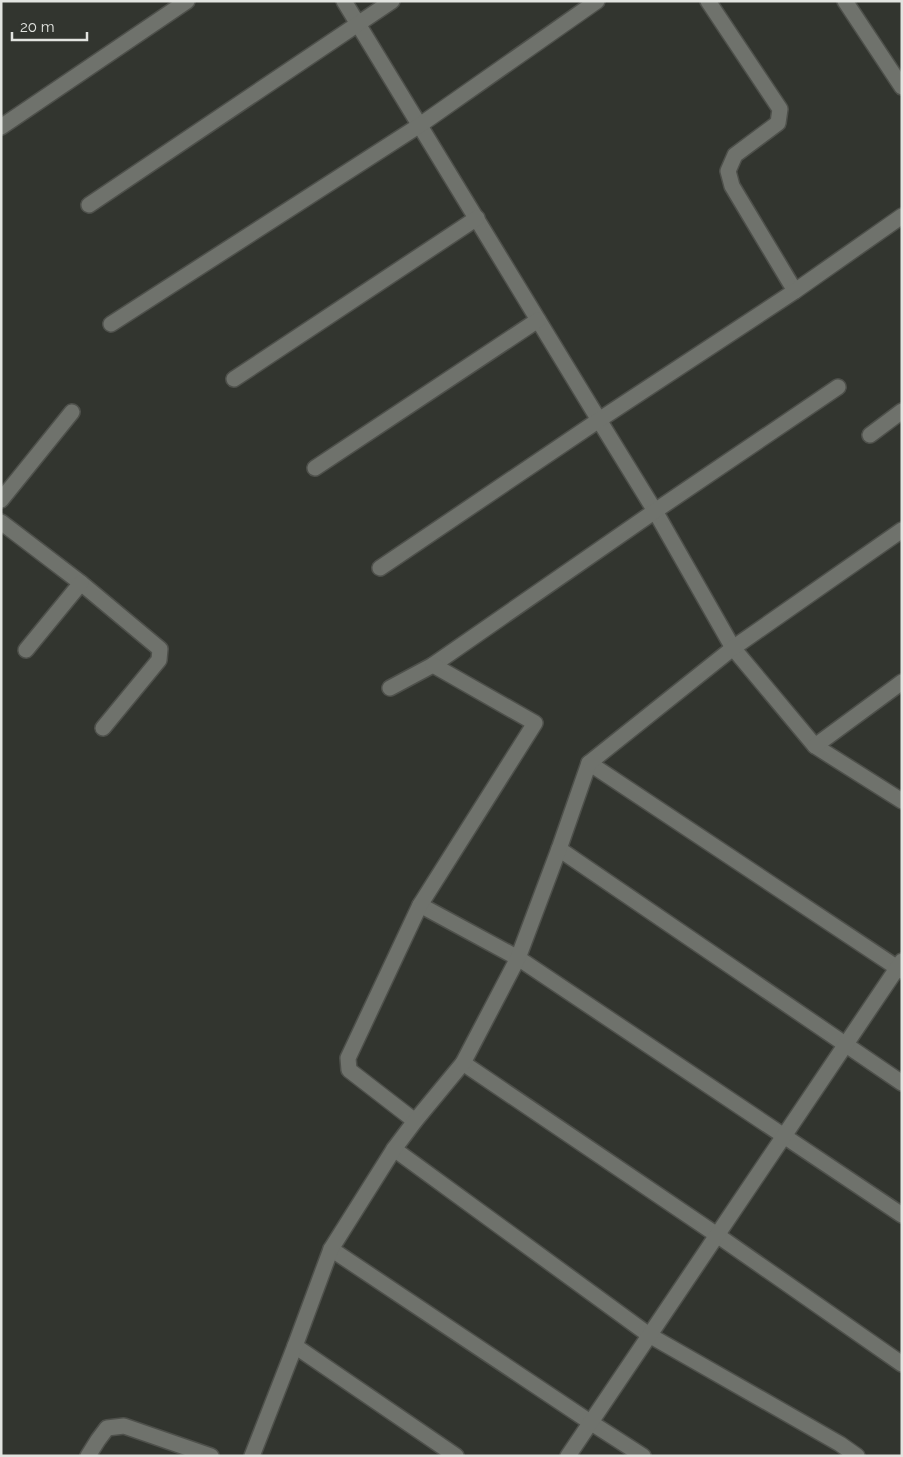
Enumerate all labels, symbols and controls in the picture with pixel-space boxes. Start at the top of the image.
scale bar [12,10,88,42]
text: 20 m [20,18,55,36]

